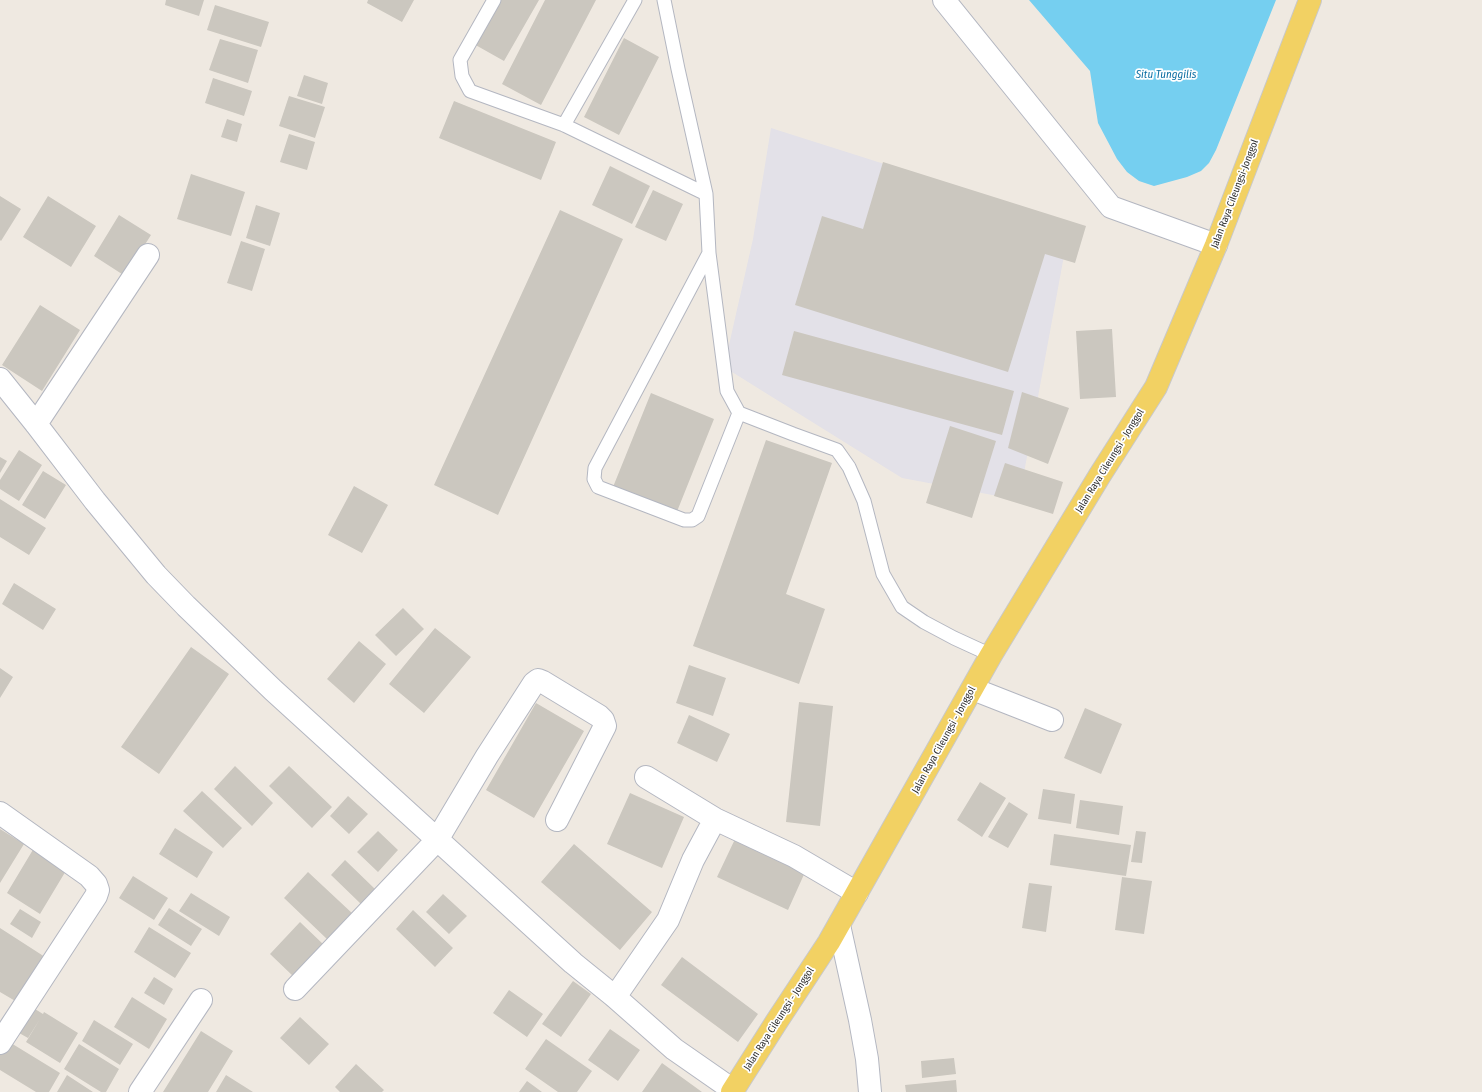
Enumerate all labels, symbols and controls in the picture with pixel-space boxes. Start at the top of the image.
water label: Situ Tunggilis [1136,68,1196,82]
street label: Jalan Raya Cileungsi-Jonggol [1209,138,1261,250]
street label: Jalan Raya Cileungsi - Jonggol [1073,407,1147,515]
street label: Jalan Raya Cileungsi - Jonggol [910,685,978,795]
street label: Jalan Raya Cileungsi - Jonggol [741,965,817,1073]

